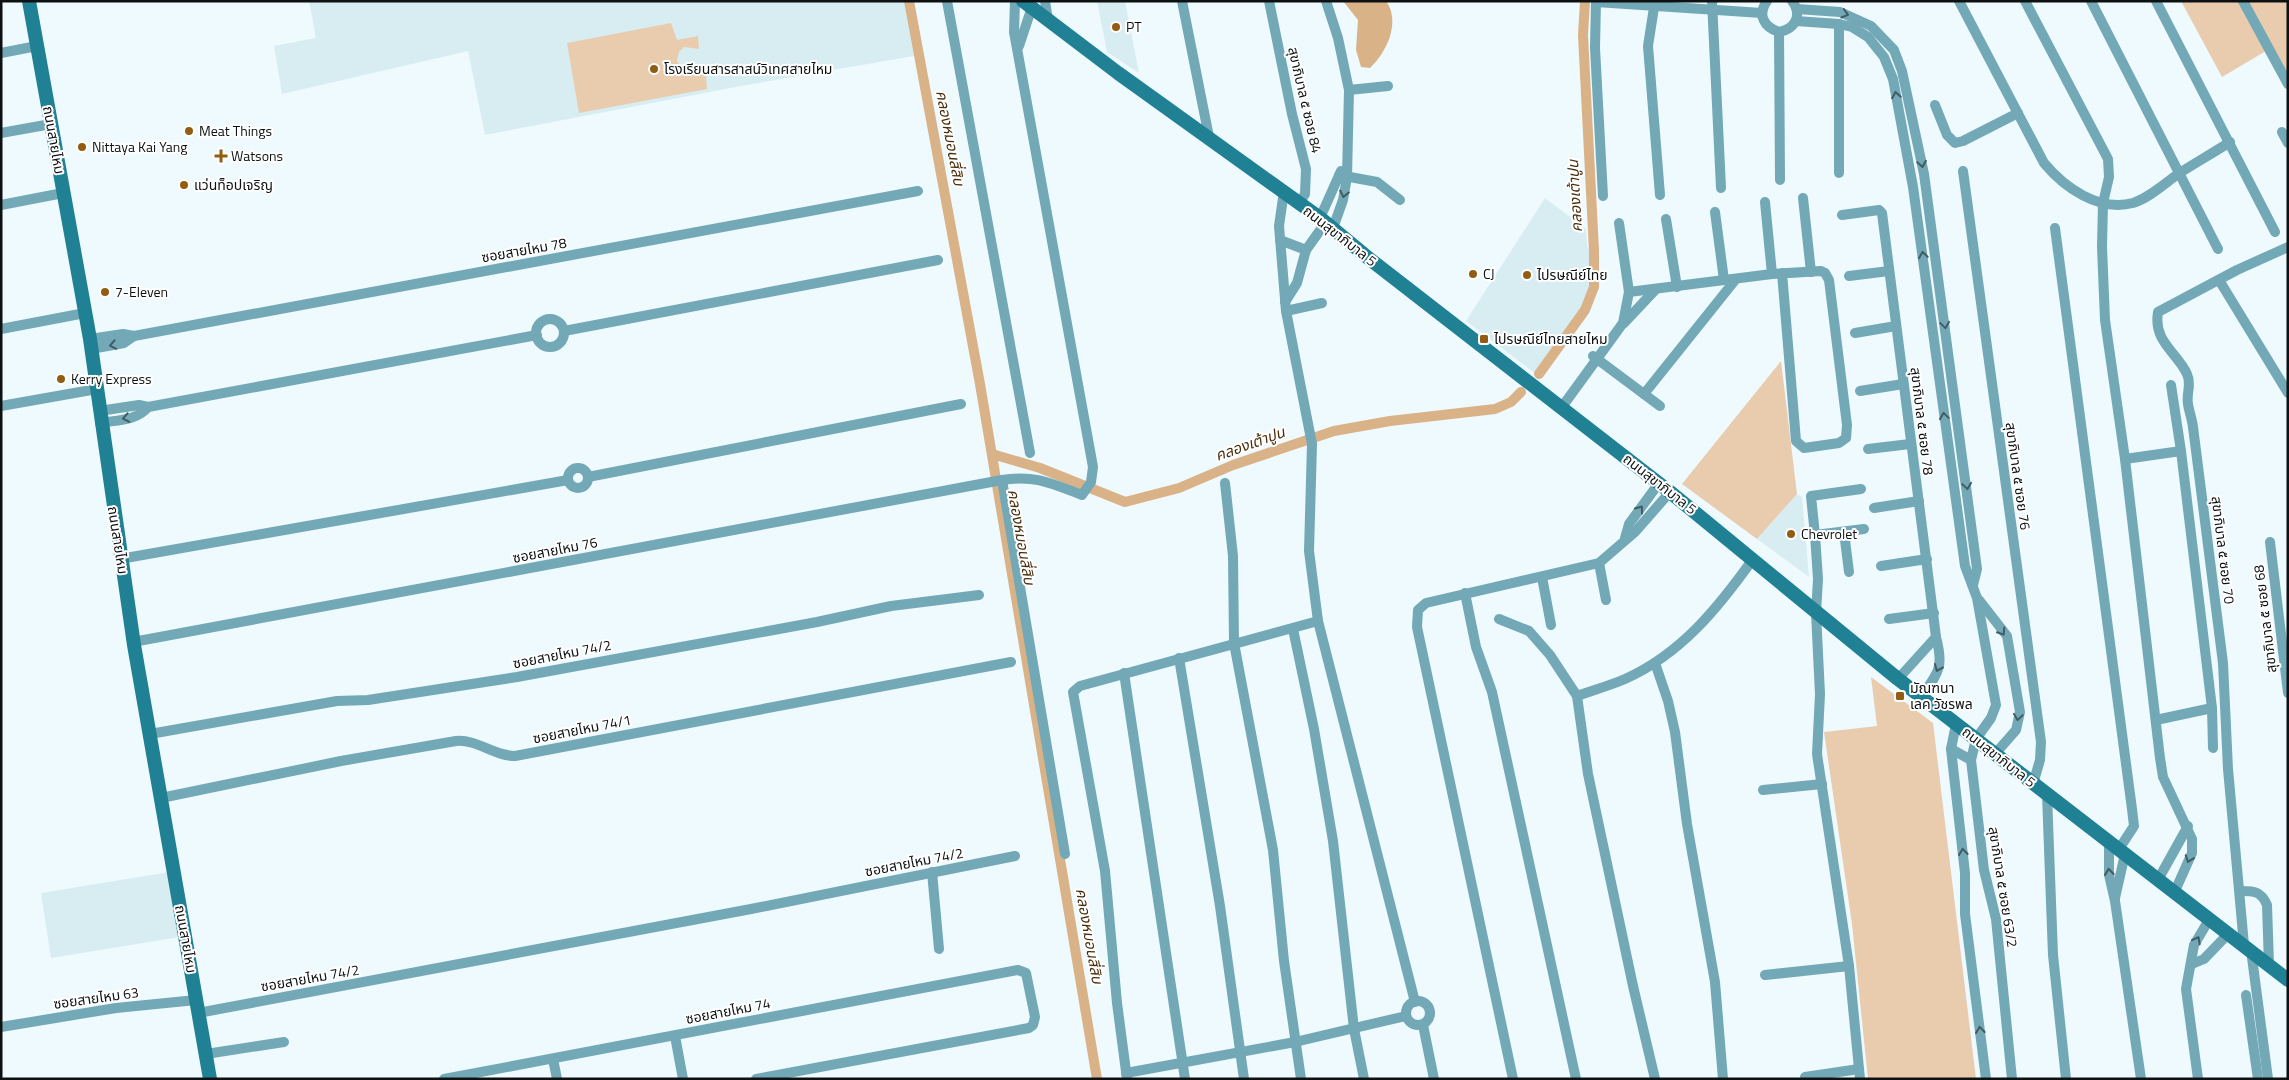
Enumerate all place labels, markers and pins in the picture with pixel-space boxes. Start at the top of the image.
place label: PT [1126,16,1142,37]
marker: PT [1110,21,1122,33]
place label: โรงเรียนสารสาสน์วิเทศสายไหม [664,58,832,79]
marker: โรงเรียนสารสาสน์วิเทศสายไหม [648,63,660,75]
place label: Meat Things [199,120,272,141]
marker: Meat Things [183,125,195,137]
place label: Nittaya Kai Yang [92,136,188,157]
marker: Nittaya Kai Yang [76,141,88,153]
place label: Watsons [231,145,283,166]
marker: Watsons [215,150,227,162]
place label: แว่นท็อปเจริญ [194,174,273,195]
marker: แว่นท็อปเจริญ [178,179,190,191]
place label: CJ [1483,263,1495,284]
place label: ไปรษณีย์ไทย [1536,264,1608,285]
marker: CJ [1467,268,1479,280]
marker: ไปรษณีย์ไทย [1521,269,1533,281]
place label: 7-Eleven [115,281,168,302]
marker: 7-Eleven [99,286,111,298]
place label: ไปรษณีย์ไทยสายไหม [1493,328,1608,349]
marker: ไปรษณีย์ไทยสายไหม [1478,333,1490,345]
place label: Kerry Express [71,368,152,389]
marker: Kerry Express [55,373,67,385]
place label: Chevrolet [1801,523,1857,544]
marker: Chevrolet [1785,528,1797,540]
place label: มัณฑนา เลค วัชรพล [1910,677,1973,714]
marker: มัณฑนา เลค วัชรพล [1894,690,1906,702]

